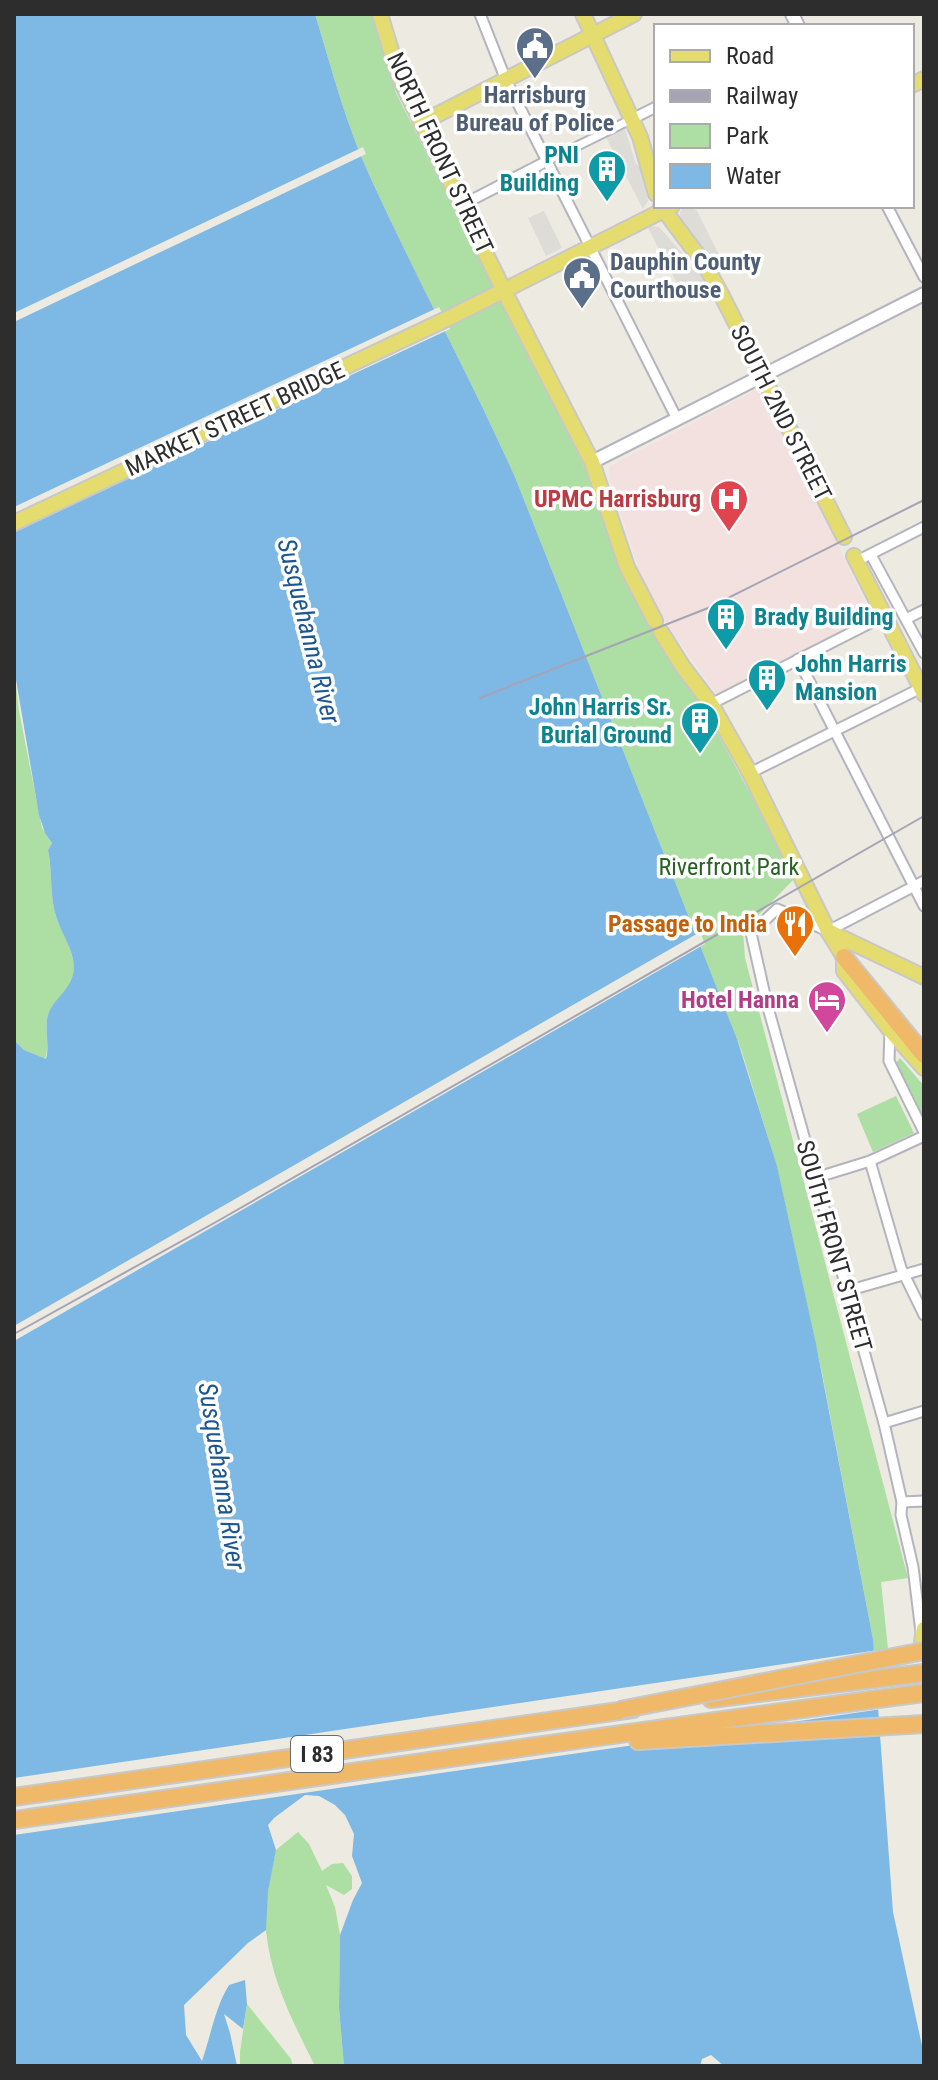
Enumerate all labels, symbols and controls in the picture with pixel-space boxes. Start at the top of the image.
legend [654,24,914,208]
public building icon: Harrisburg Bureau of Police [514,25,556,80]
text: Road [726,42,774,70]
street label: NORTH FRONT STREET [381,48,499,258]
place label: Harrisburg Bureau of Police [456,81,614,137]
text: Railway [726,82,798,110]
text: Park [726,122,769,150]
place label: PNI Building [500,141,579,197]
building icon: PNI Building [586,148,628,203]
text: Water [726,162,781,190]
place label: Dauphin County Courthouse [610,248,761,304]
public building icon: Dauphin County Courthouse [561,255,603,310]
street label: SOUTH 2ND STREET [725,320,837,506]
street label: MARKET STREET BRIDGE [121,356,349,482]
hospital icon: UPMC Harrisburg [708,478,750,533]
place label: UPMC Harrisburg [534,485,701,513]
water label: Susquehanna River [272,535,347,728]
building icon: Brady Building [705,596,747,651]
place label: Brady Building [754,603,894,631]
place label: John Harris Mansion [795,650,907,706]
building icon: John Harris Mansion [746,657,788,712]
place label: John Harris Sr. Burial Ground [529,693,672,749]
building icon: John Harris Sr. Burial Ground [679,700,721,755]
park label: Riverfront Park [659,853,800,881]
restaurant icon: Passage to India [774,903,816,958]
place label: Passage to India [608,910,767,938]
hotel icon: Hotel Hanna [806,979,848,1034]
place label: Hotel Hanna [681,986,799,1014]
street label: SOUTH FRONT STREET [790,1137,878,1355]
water label: Susquehanna River [192,1380,252,1573]
road number: I 83 [291,1736,343,1772]

